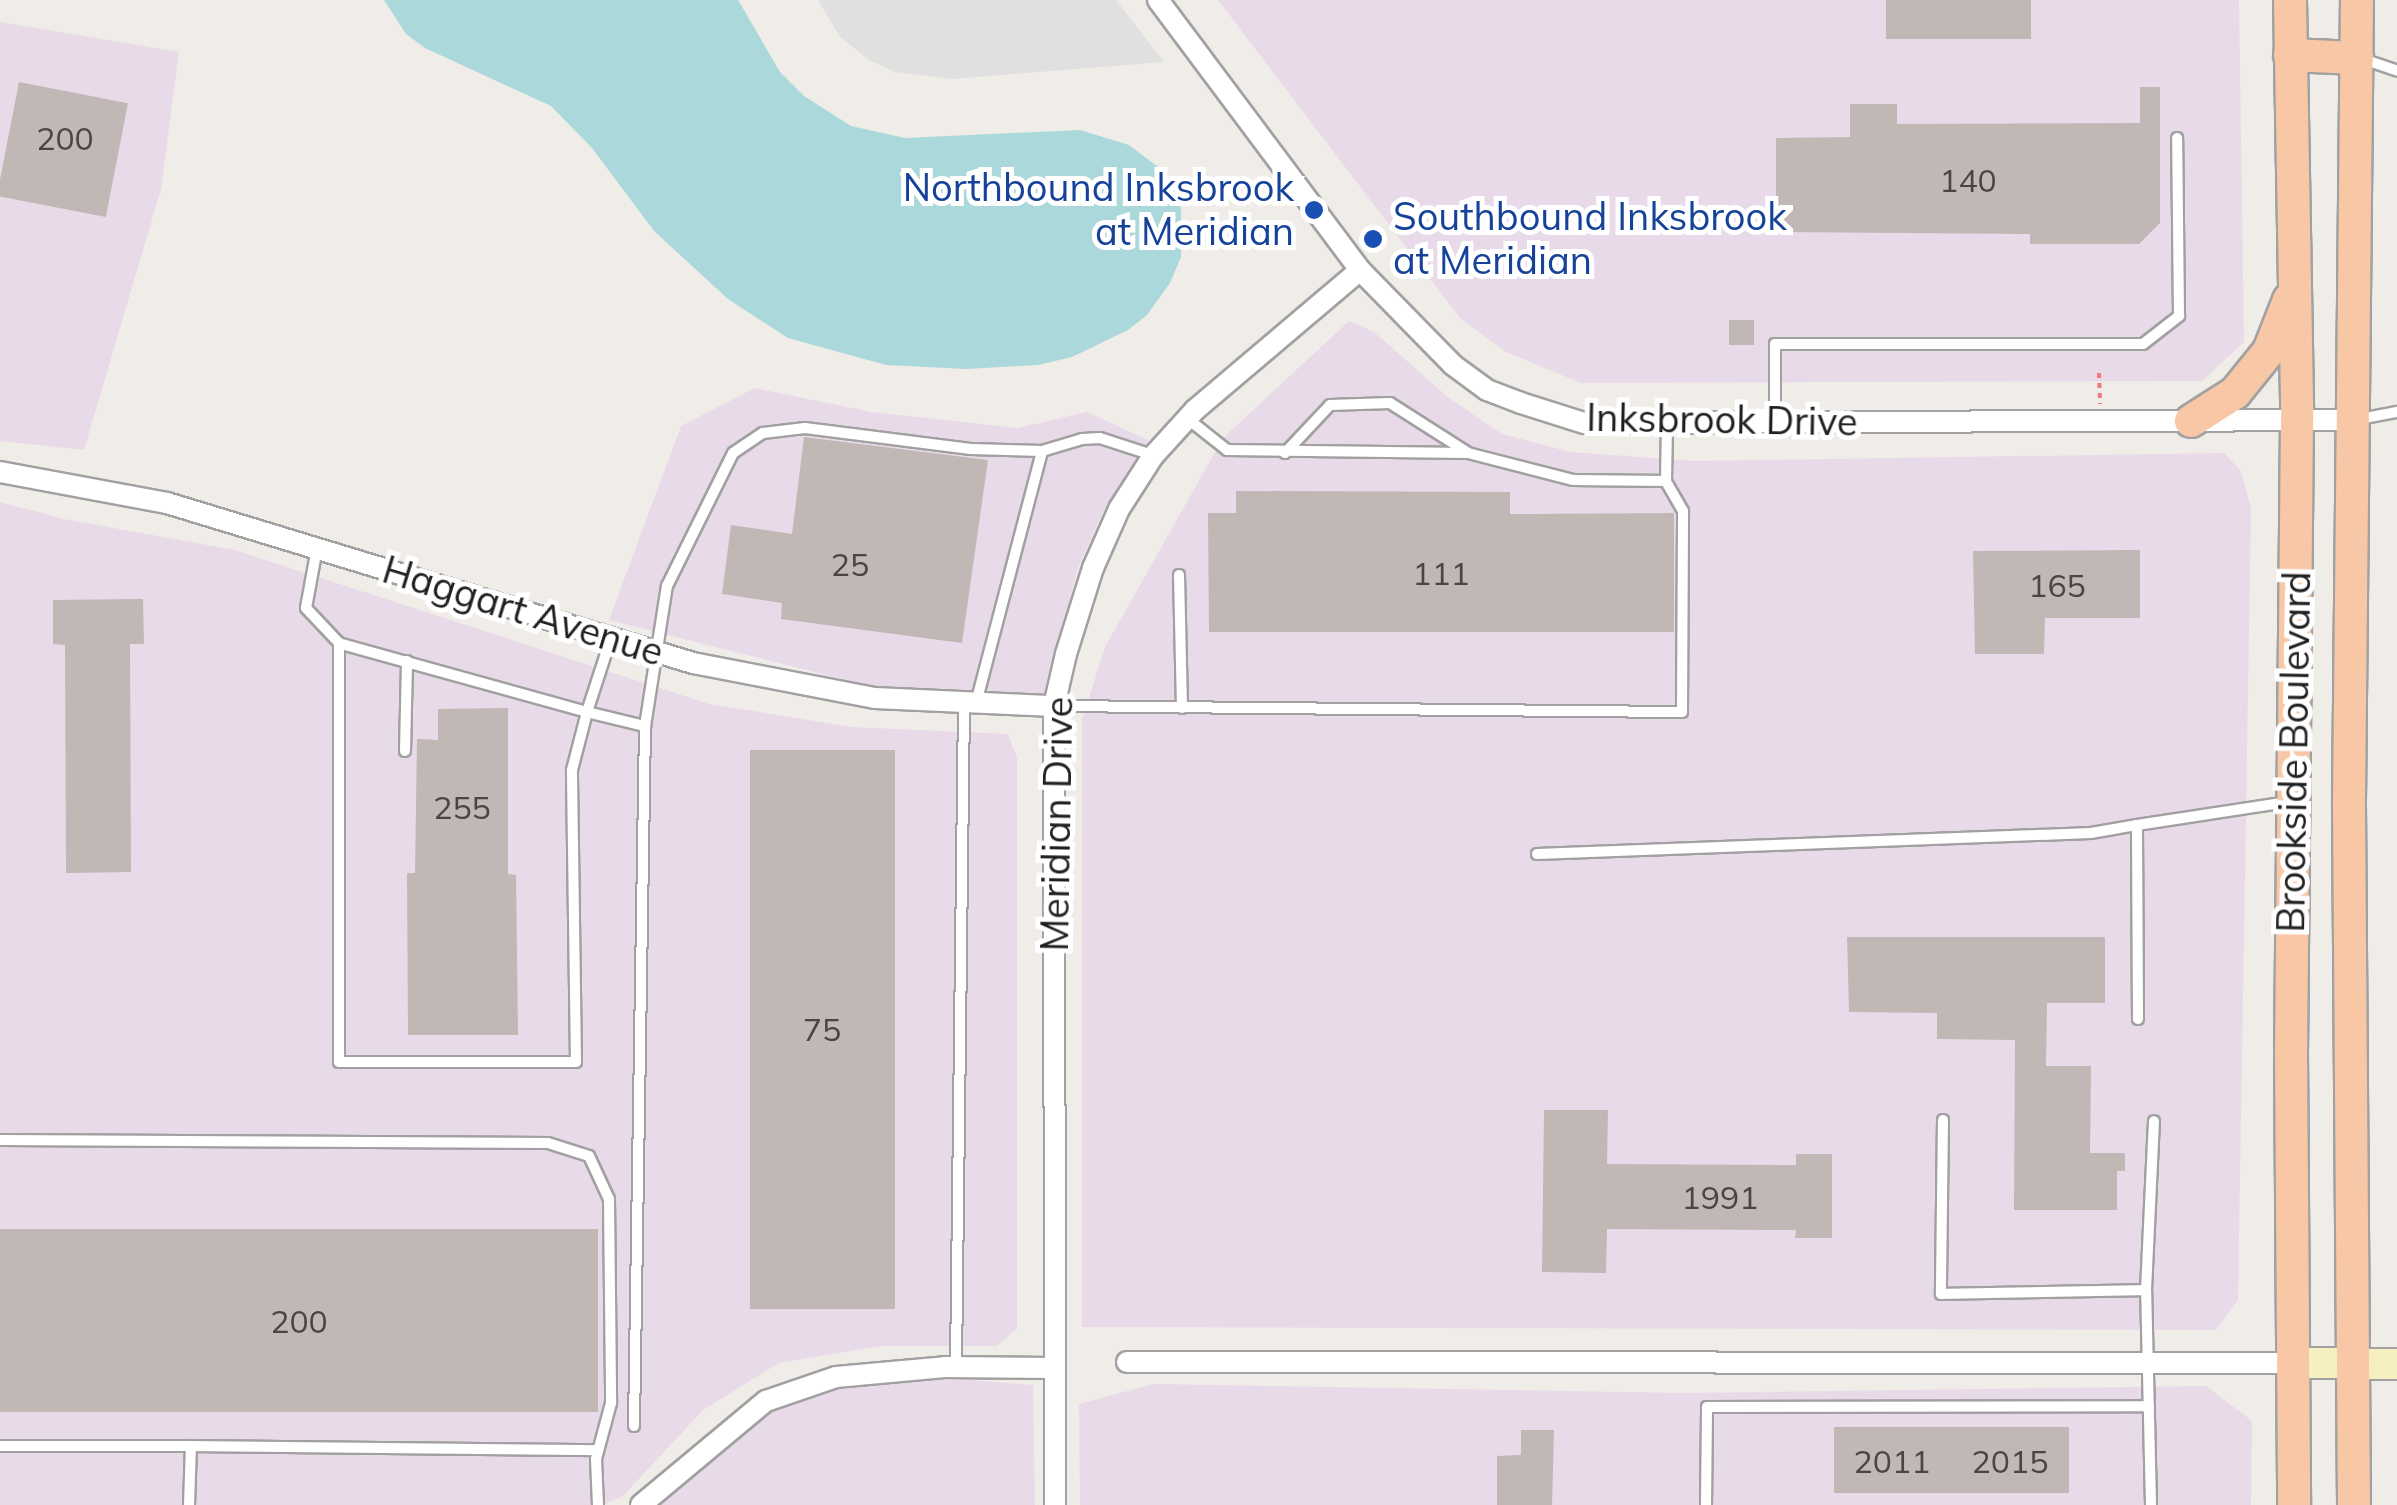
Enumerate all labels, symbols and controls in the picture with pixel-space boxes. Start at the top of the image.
house number: 200 [36,119,94,157]
house number: 140 [1939,161,1997,199]
place label: Northbound Inksbrook at Meridian [903,165,1294,254]
place label: Southbound Inksbrook at Meridian [1393,194,1787,284]
marker: Northbound Inksbrook at Meridian [1303,199,1325,221]
marker: Southbound Inksbrook at Meridian [1362,228,1384,250]
street label: Inksbrook Drive [1586,395,1858,445]
house number: 25 [831,545,869,583]
street label: Haggart Avenue [377,547,669,675]
house number: 111 [1412,554,1470,592]
house number: 165 [2028,566,2086,604]
street label: Brookside Boulevard [2268,571,2320,933]
street label: Meridian Drive [1032,696,1082,952]
house number: 255 [433,788,491,826]
house number: 75 [803,1010,841,1048]
house number: 1991 [1682,1178,1758,1216]
house number: 200 [270,1302,328,1340]
house number: 2011 [1854,1442,1930,1480]
house number: 2015 [1972,1442,2048,1480]

